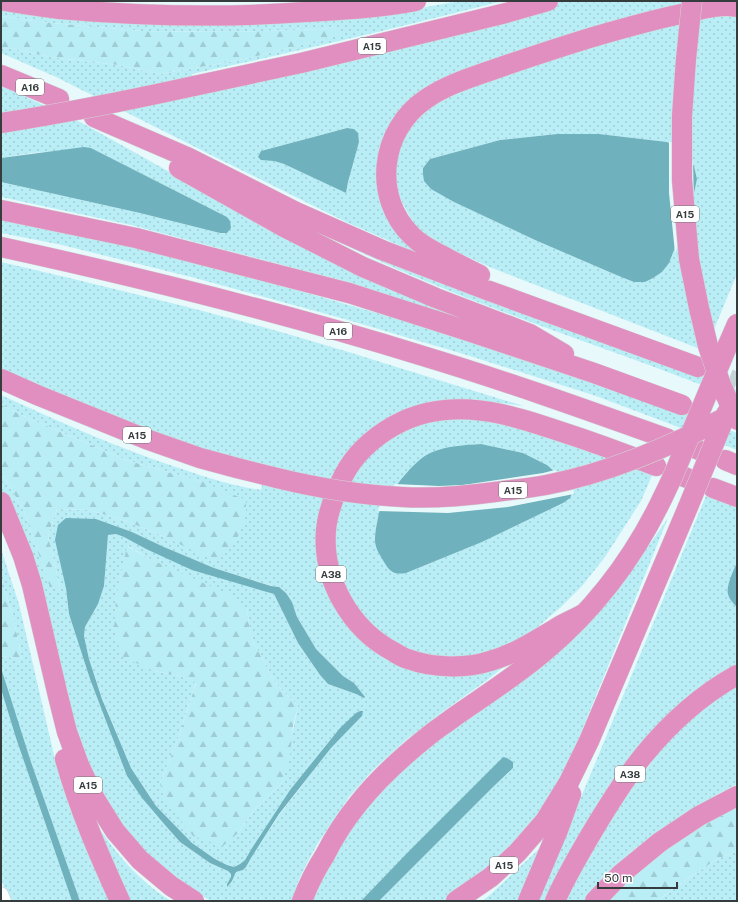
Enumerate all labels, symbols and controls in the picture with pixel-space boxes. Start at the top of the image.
road number: A15 [358,38,386,54]
road number: A16 [16,79,44,95]
road number: A15 [671,206,699,222]
road number: A16 [324,323,352,339]
road number: A15 [123,427,151,443]
road number: A15 [499,482,527,498]
road number: A38 [316,566,346,582]
road number: A38 [615,766,645,782]
road number: A15 [74,777,102,793]
road number: A15 [490,857,518,873]
scale bar [598,864,677,890]
text: 50 m [604,871,632,885]

